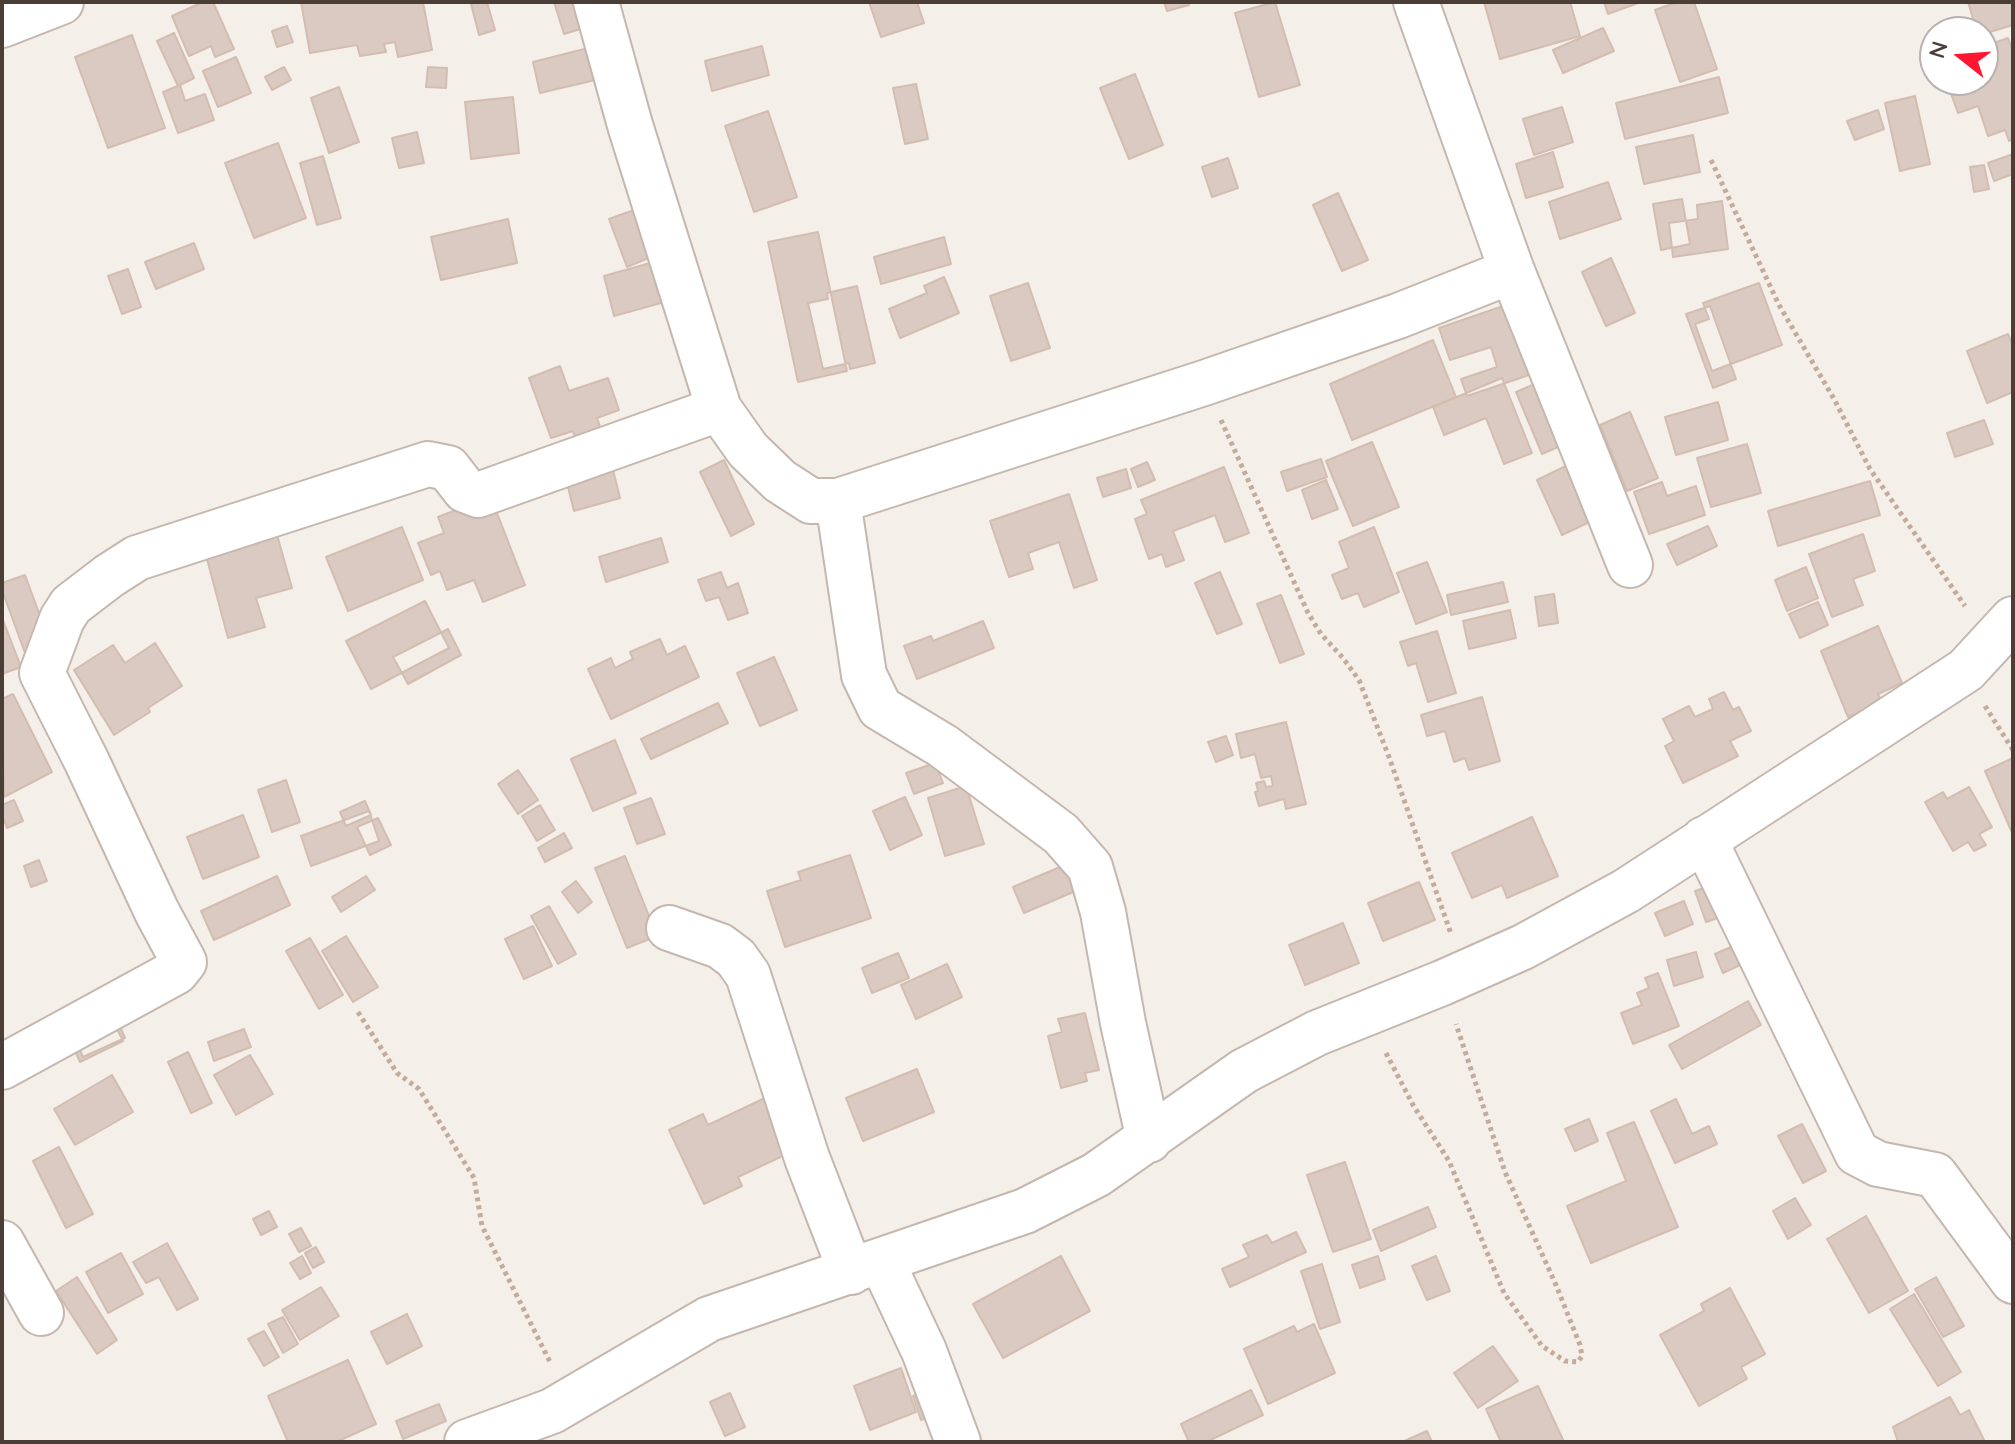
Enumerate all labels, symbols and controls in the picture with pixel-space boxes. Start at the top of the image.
north arrow [1919,16,1999,96]
text: N [1922,38,1954,61]

